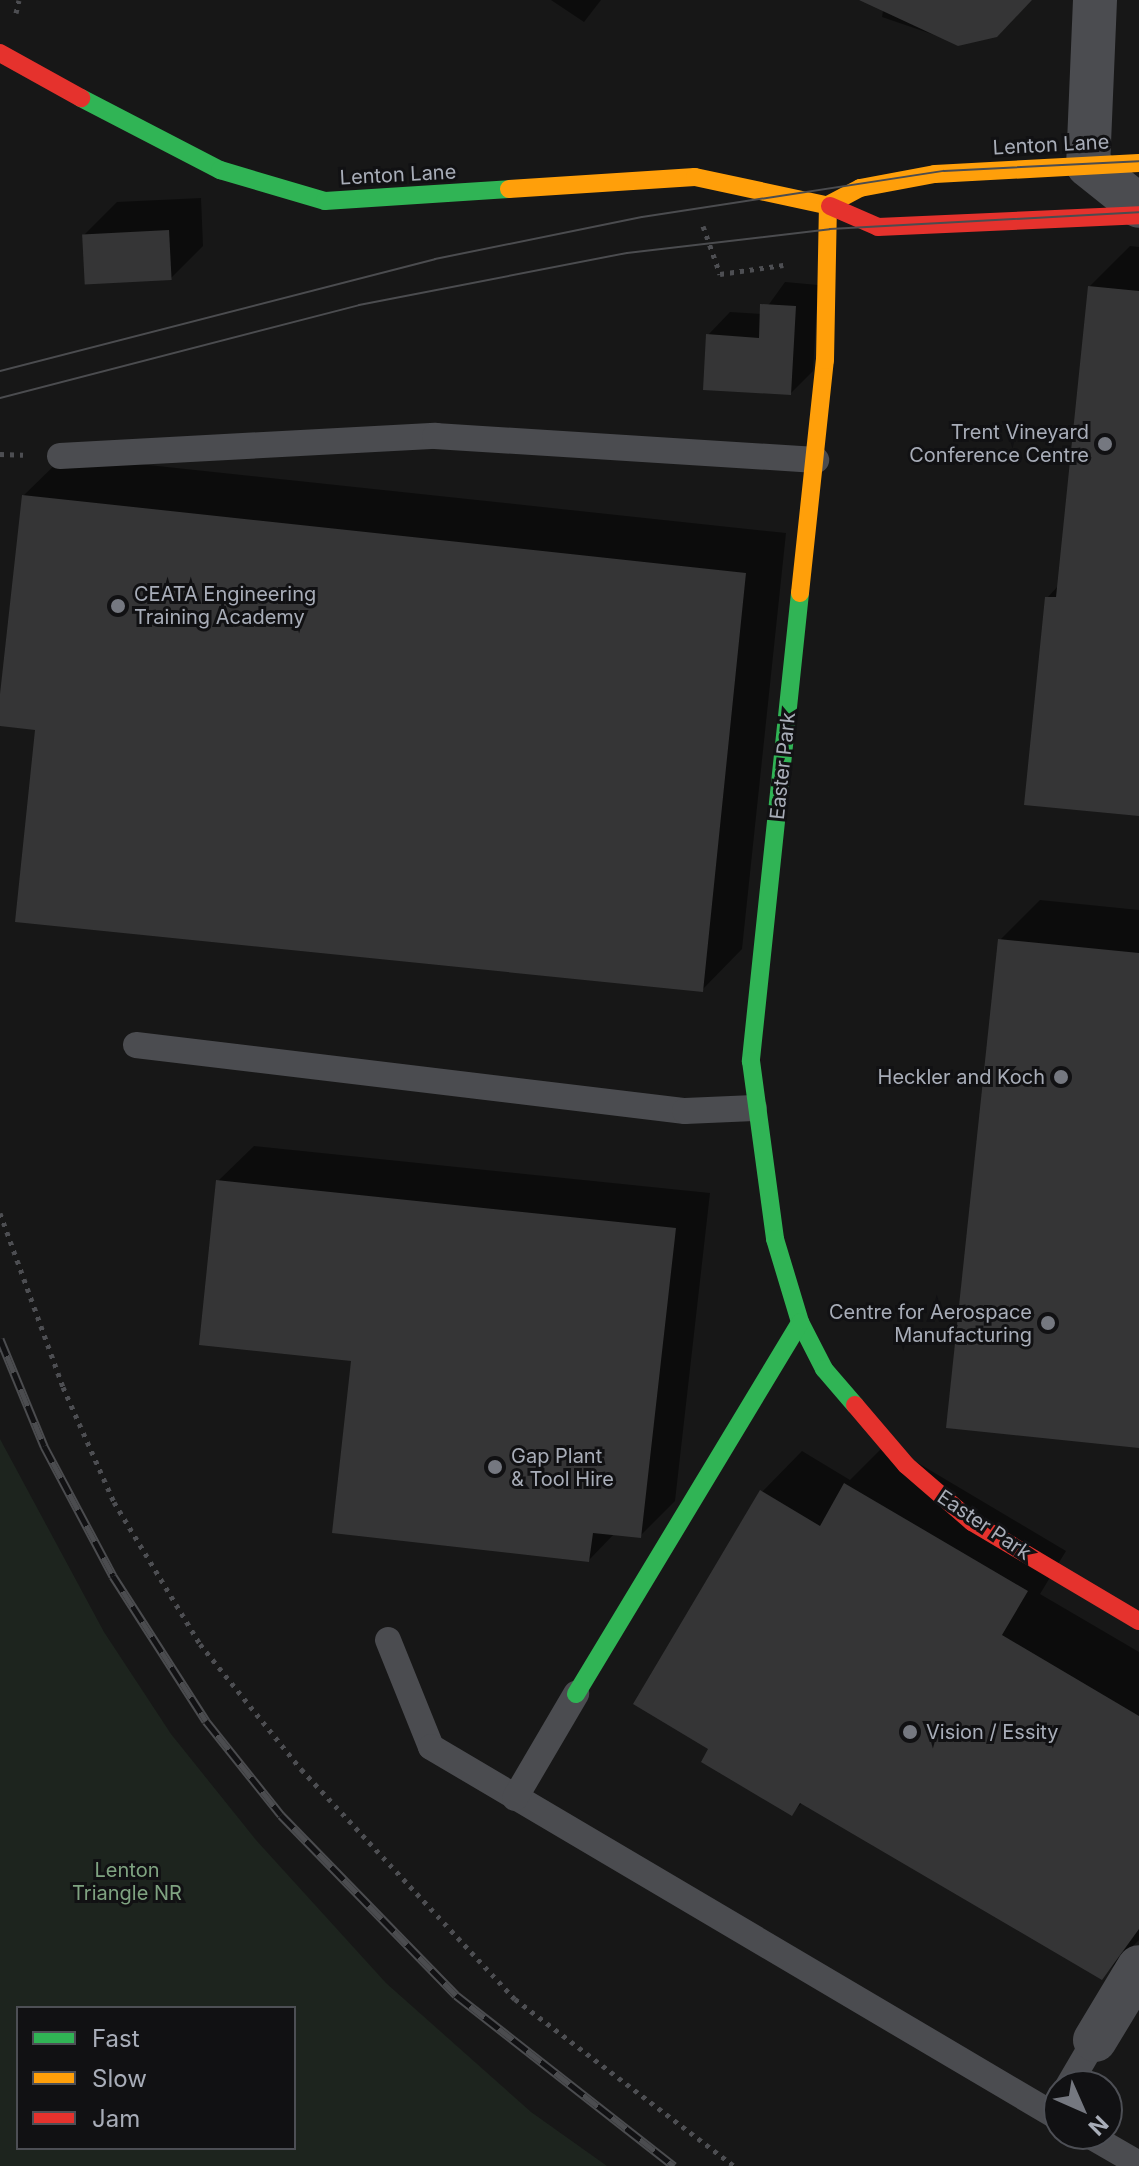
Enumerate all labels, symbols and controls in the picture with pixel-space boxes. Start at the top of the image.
street label: Lenton Lane [992,130,1110,160]
street label: Lenton Lane [339,160,457,190]
place label: Trent Vineyard Conference Centre [909,420,1089,467]
marker: Trent Vineyard Conference Centre [1096,435,1114,453]
place label: CEATA Engineering Training Academy [134,582,316,629]
marker: CEATA Engineering Training Academy [109,597,127,615]
street label: Easter Park [765,711,801,821]
place label: Heckler and Koch [878,1065,1045,1089]
marker: Heckler and Koch [1052,1068,1070,1086]
place label: Centre for Aerospace Manufacturing [829,1300,1032,1347]
marker: Centre for Aerospace Manufacturing [1039,1314,1057,1332]
place label: Gap Plant & Tool Hire [511,1444,614,1491]
marker: Gap Plant & Tool Hire [486,1458,504,1476]
street label: Easter Park [933,1485,1035,1565]
place label: Vision / Essity [926,1720,1058,1744]
marker: Vision / Essity [901,1723,919,1741]
park label: Lenton Triangle NR [72,1858,182,1905]
legend [16,2006,296,2150]
text: Fast [92,2024,140,2053]
text: Slow [92,2064,147,2093]
north arrow [1043,2070,1123,2150]
text: Jam [92,2104,140,2133]
text: N [1083,2110,1114,2141]

